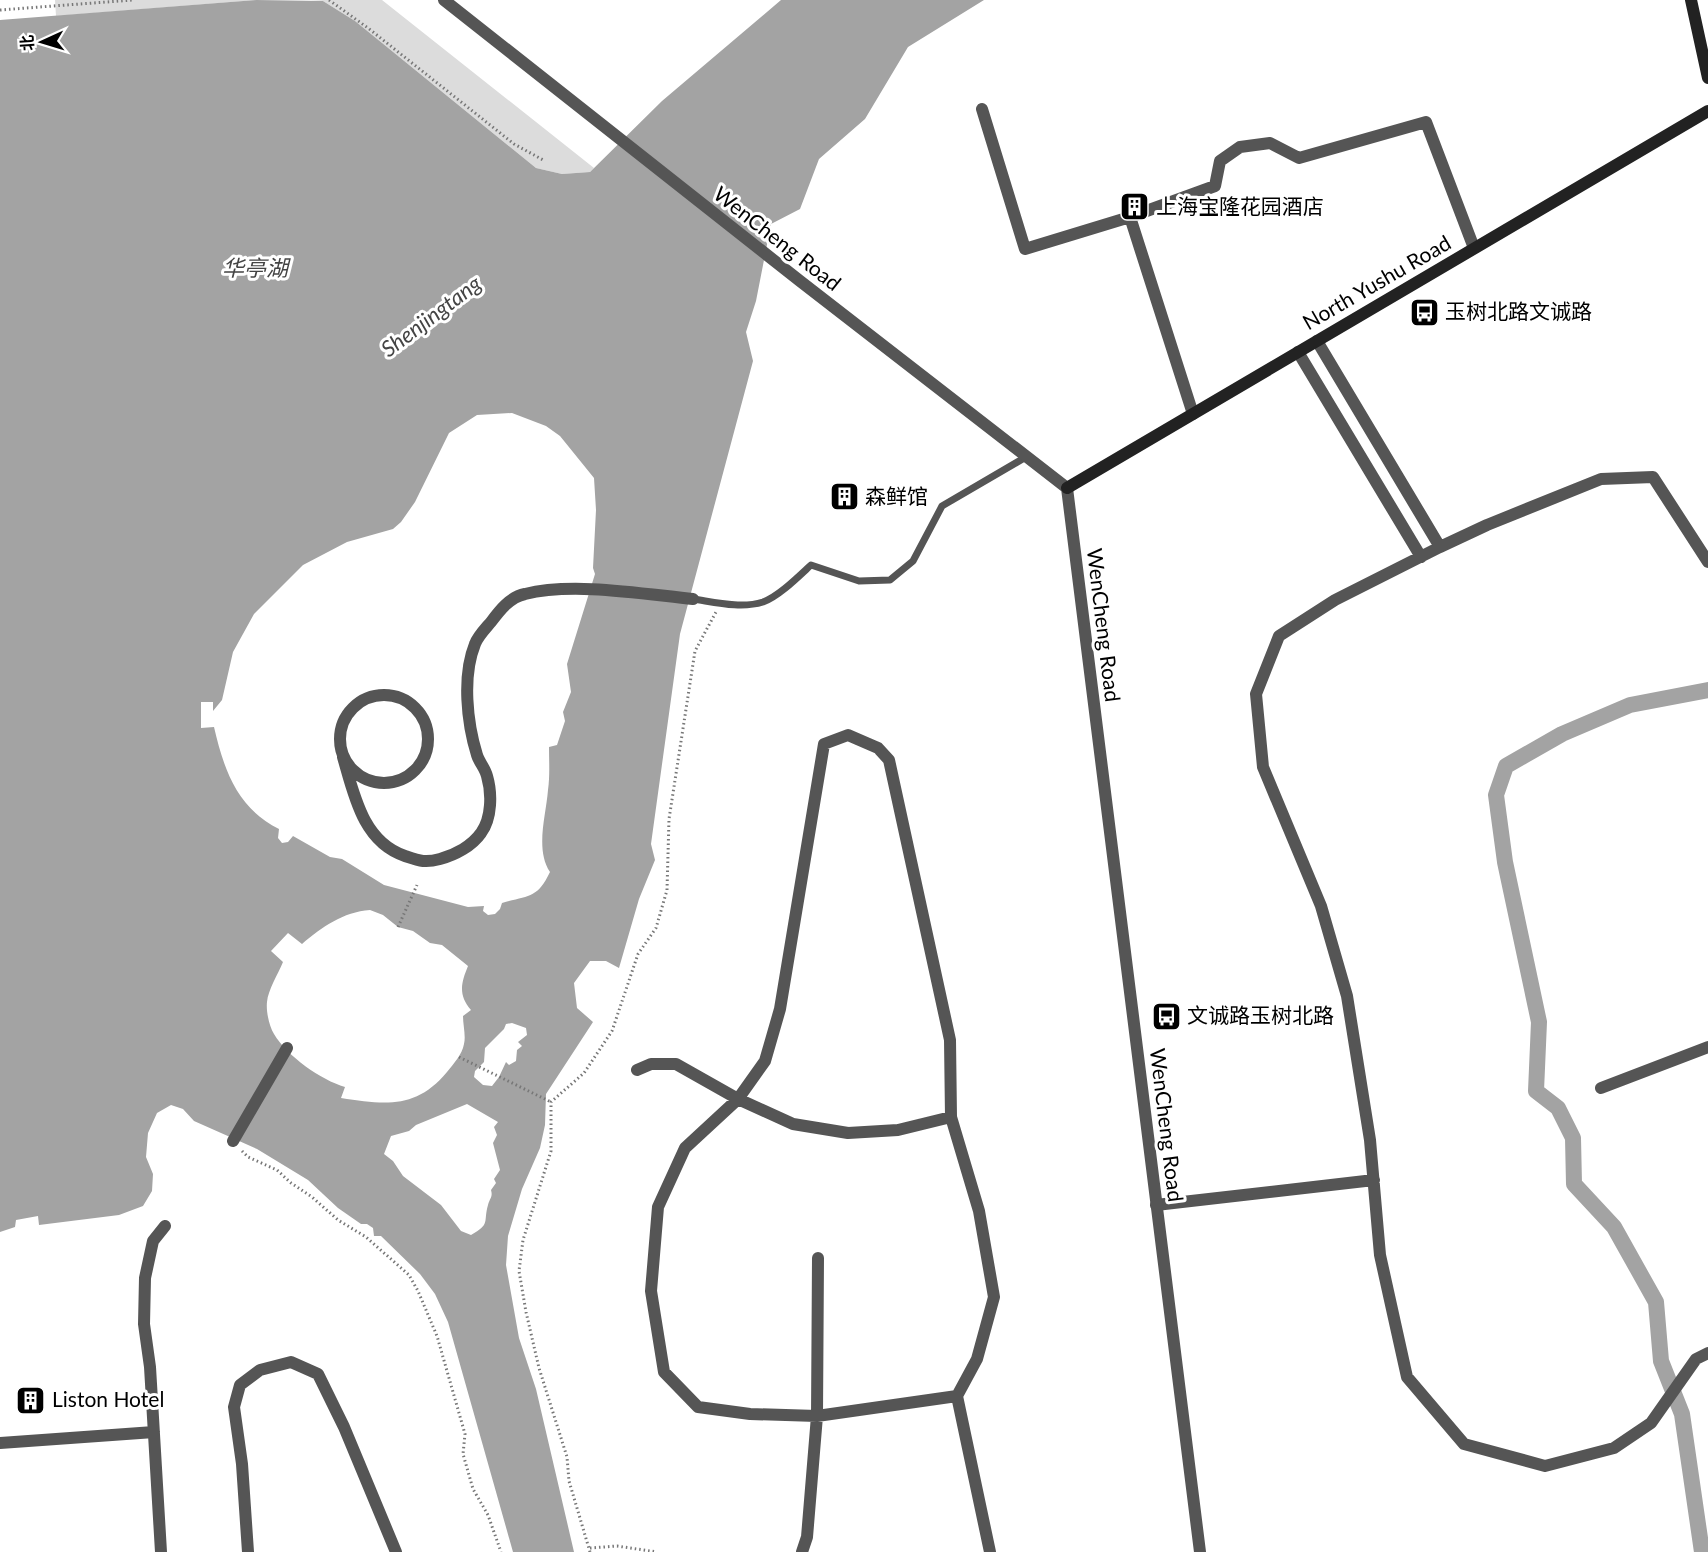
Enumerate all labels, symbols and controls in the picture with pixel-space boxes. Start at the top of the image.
north arrow [12,12,72,72]
text: 北 [17,34,37,52]
street label: WenCheng Road [709,180,847,295]
building icon: 上海宝隆花园酒店 [1119,191,1151,223]
place label: 上海宝隆花园酒店 [1156,193,1324,218]
street label: North Yushu Road [1298,229,1455,334]
water label: 华亭湖 [222,254,291,281]
water label: Shenjingtang [375,269,486,362]
bus stop icon: 玉树北路文诚路 [1408,296,1440,328]
place label: 玉树北路文诚路 [1445,298,1592,323]
building icon: 森鲜馆 [828,481,860,513]
place label: 森鲜馆 [865,483,928,508]
street label: WenCheng Road [1083,547,1126,703]
bus stop icon: 文诚路玉树北路 [1150,1000,1182,1032]
place label: 文诚路玉树北路 [1187,1002,1334,1027]
street label: WenCheng Road [1146,1047,1189,1203]
building icon: Liston Hotel [15,1384,47,1416]
place label: Liston Hotel [52,1386,164,1411]

